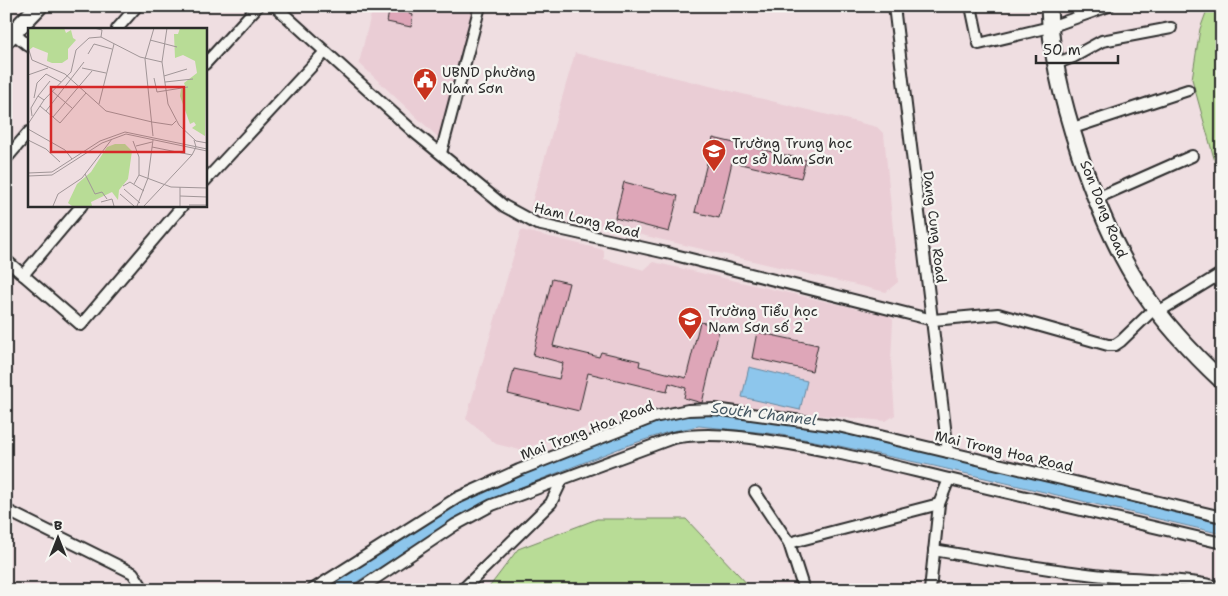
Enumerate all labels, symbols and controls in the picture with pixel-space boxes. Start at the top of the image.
inset map [28,28,206,206]
scale bar [1036,32,1118,64]
text: 50 m [1043,40,1081,60]
place label: UBND phường Nam Sơn [442,63,535,97]
public building icon: UBND phường Nam Sơn [412,67,438,101]
place label: Trường Trung học cơ sở Nam Sơn [732,134,852,168]
school or university icon: Trường Trung học cơ sở Nam Sơn [701,138,727,172]
street label: Son Dong Road [1076,157,1132,261]
street label: Dang Cung Road [919,170,951,284]
street label: Ham Long Road [532,198,642,242]
place label: Trường Tiểu học Nam Sơn số 2 [708,302,818,336]
school or university icon: Trường Tiểu học Nam Sơn số 2 [677,306,703,340]
street label: Mai Trong Hoa Road [518,396,656,464]
water label: South Channel [710,398,818,430]
street label: Mai Trong Hoa Road [933,426,1075,476]
north arrow [32,514,82,564]
text: B [54,516,63,534]

